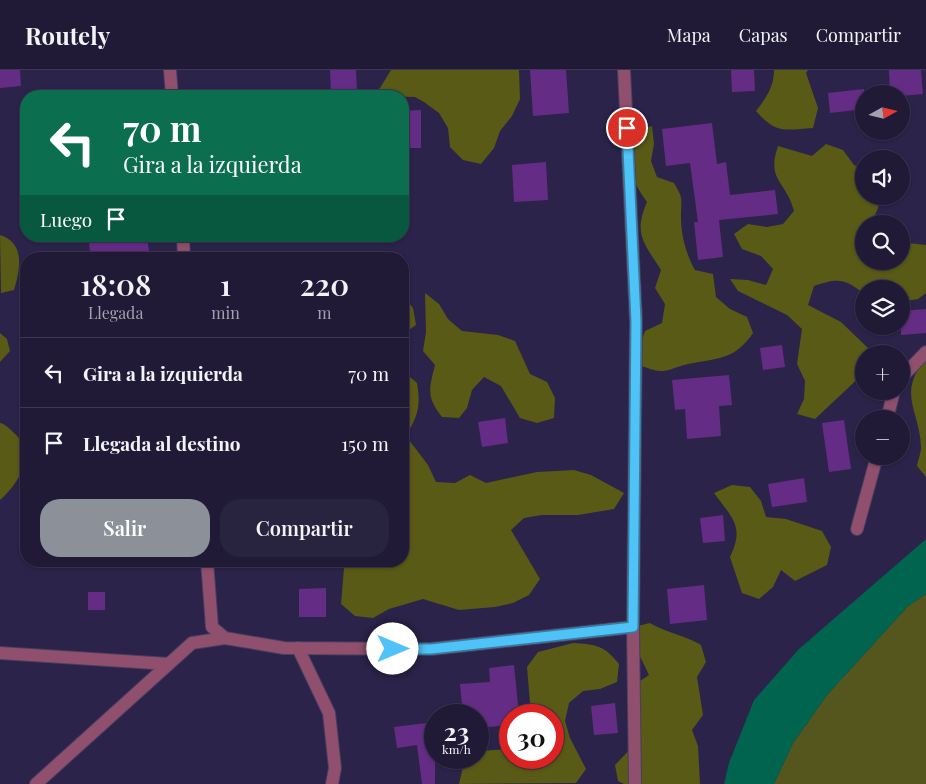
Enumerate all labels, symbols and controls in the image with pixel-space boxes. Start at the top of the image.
text: Routely [25,19,110,51]
text: Mapa [667,23,711,47]
text: Capas [739,23,788,47]
text: Compartir [816,23,901,47]
north arrow [855,85,910,140]
map controls [855,85,910,465]
text: 70 m [123,104,201,151]
pin [606,107,648,149]
icon: left [40,110,105,175]
icon: arrive [613,114,641,142]
text: Gira a la izquierda [123,149,302,179]
button: sound [855,150,910,205]
icon: arrive [102,205,130,233]
text: Luego [40,206,92,232]
button: search [855,215,910,270]
text: 18:08 [80,264,151,304]
text: 1 [220,264,231,304]
text: 220 [300,264,349,304]
button: layers [855,280,910,335]
text: Llegada [88,302,143,323]
text: min [211,302,240,323]
text: m [317,302,331,323]
button: + [855,345,910,400]
icon: left [40,359,68,387]
text: Gira a la izquierda [83,360,243,386]
text: 70 m [348,360,389,386]
button: − [855,410,910,465]
icon: arrive [40,429,68,457]
text: Llegada al destino [83,430,241,456]
text: 150 m [341,430,389,456]
button: Salir [40,499,210,557]
button: Compartir [220,499,389,557]
position arrow [366,622,418,674]
speed limit sign: 30 [499,704,564,769]
text: 23 [444,714,469,747]
text: km/h [442,741,471,757]

